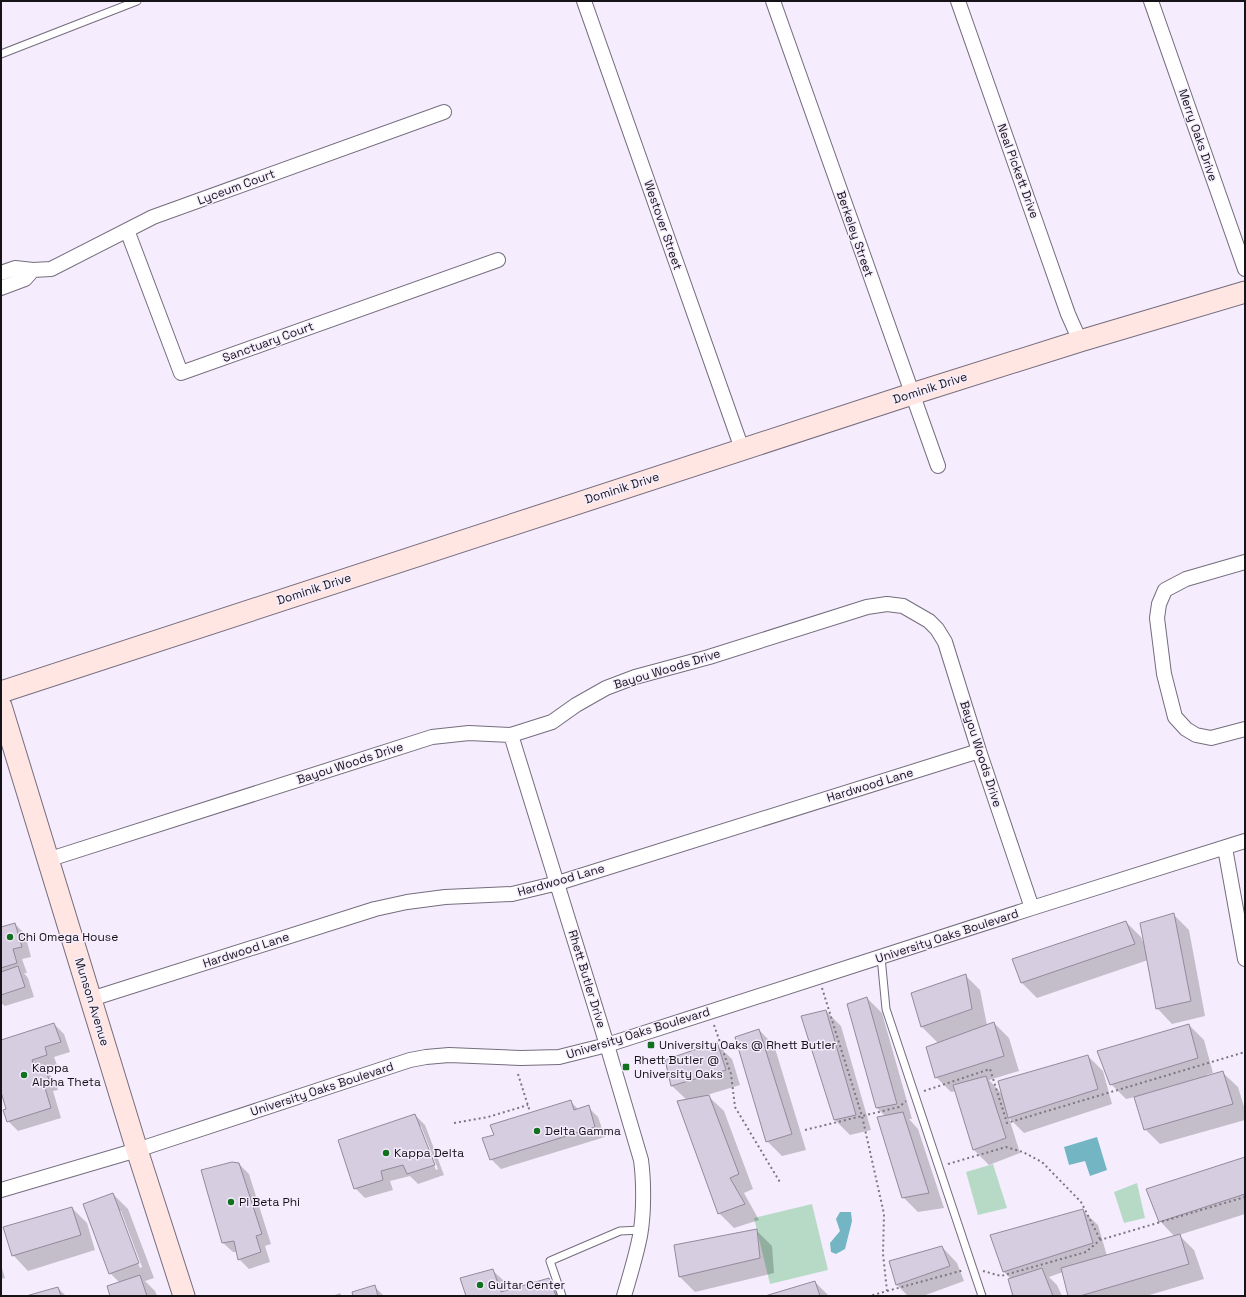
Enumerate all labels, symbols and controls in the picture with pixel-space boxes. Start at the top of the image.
street label: Merry Oaks Drive [1175,87,1221,183]
street label: Neal Pickett Drive [993,121,1043,221]
street label: Lyceum Court [195,166,277,208]
street label: Westover Street [640,178,686,272]
street label: Berkeley Street [833,189,877,279]
street label: Sanctuary Court [220,318,316,366]
street label: Dominik Drive [891,368,969,408]
street label: Dominik Drive [583,468,661,508]
street label: Dominik Drive [275,569,353,609]
street label: Bayou Woods Drive [612,645,722,693]
street label: Bayou Woods Drive [956,699,1006,809]
street label: Bayou Woods Drive [295,738,405,788]
street label: Hardwood Lane [825,764,915,806]
street label: Hardwood Lane [516,860,606,900]
street label: University Oaks Boulevard [873,905,1021,967]
street label: Rhett Butler Drive [564,928,610,1030]
place label: Chi Omega House [18,929,118,945]
street label: Hardwood Lane [201,929,291,971]
marker: Chi Omega House [5,932,15,942]
street label: Munson Avenue [71,956,113,1048]
street label: University Oaks Boulevard [564,1003,712,1063]
place label: University Oaks @ Rhett Butler [659,1037,837,1053]
marker: University Oaks @ Rhett Butler [646,1040,656,1050]
place label: Rhett Butler @ University Oaks [634,1052,723,1082]
street label: University Oaks Boulevard [248,1058,396,1120]
place label: Kappa Alpha Theta [32,1060,101,1090]
marker: Rhett Butler @ University Oaks [621,1062,631,1072]
marker: Kappa Alpha Theta [19,1070,29,1080]
place label: Delta Gamma [545,1123,621,1139]
marker: Delta Gamma [532,1126,542,1136]
place label: Kappa Delta [394,1145,464,1161]
marker: Kappa Delta [381,1148,391,1158]
place label: Pi Beta Phi [239,1194,300,1210]
marker: Pi Beta Phi [226,1197,236,1207]
place label: Guitar Center [488,1277,566,1293]
marker: Guitar Center [475,1280,485,1290]

